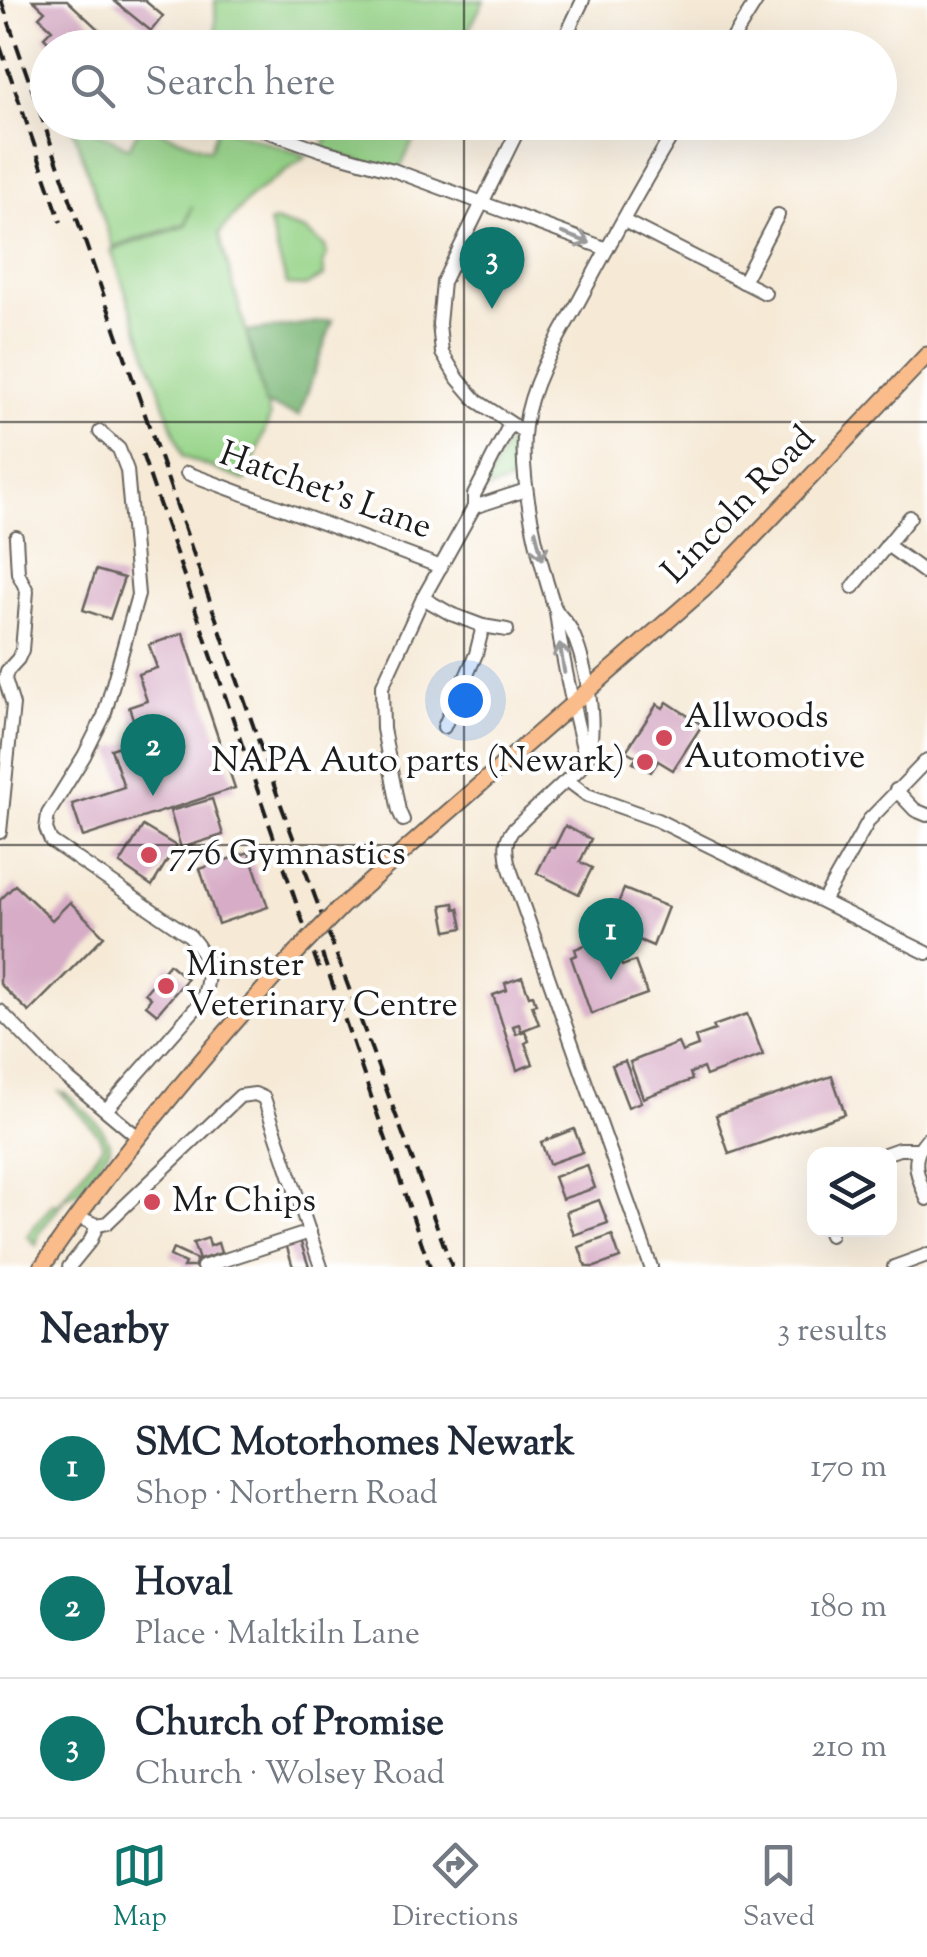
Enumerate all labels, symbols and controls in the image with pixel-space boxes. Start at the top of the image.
search box [30,30,897,140]
icon: search [65,58,120,113]
text: Search here [145,58,336,112]
pin: 3 [460,226,524,309]
one-way arrow [560,230,591,248]
street label: Lincoln Road [651,415,829,597]
street label: Hatchet's Lane [212,430,438,554]
one-way arrow [530,529,549,560]
one-way arrow [553,643,571,675]
your location [440,675,491,726]
place label: Allwoods Automotive [684,693,865,784]
pin: 2 [120,714,186,796]
marker: Allwoods Automotive [653,727,675,749]
place label: NAPA Auto parts (Newark) [211,737,625,788]
marker: NAPA Auto parts (Newark) [634,751,656,773]
place label: 776 Gymnastics [169,830,406,881]
marker: 776 Gymnastics [138,844,160,866]
pin: 1 [578,898,644,980]
place label: Minster Veterinary Centre [186,941,458,1032]
marker: Minster Veterinary Centre [155,975,177,997]
map controls [807,1147,897,1237]
button: layers [807,1147,897,1237]
place label: Mr Chips [172,1177,316,1228]
marker: Mr Chips [141,1191,163,1213]
text: Nearby [40,1302,169,1362]
text: 3 results [777,1309,887,1355]
text: SMC Motorhomes Newark [135,1418,575,1472]
text: 1 [67,1445,78,1491]
text: 170 m [810,1445,887,1491]
text: Shop · Northern Road [135,1472,438,1518]
text: Hoval [135,1558,233,1612]
text: 2 [65,1585,80,1631]
text: 180 m [810,1585,887,1631]
text: Place · Maltkiln Lane [135,1612,420,1658]
text: Church of Promise [135,1698,444,1752]
text: 3 [66,1725,79,1771]
text: 210 m [811,1725,887,1771]
text: Church · Wolsey Road [135,1752,445,1798]
tab: Map [112,1838,167,1938]
tab: Directions [392,1838,518,1938]
tab: Saved [743,1838,815,1938]

